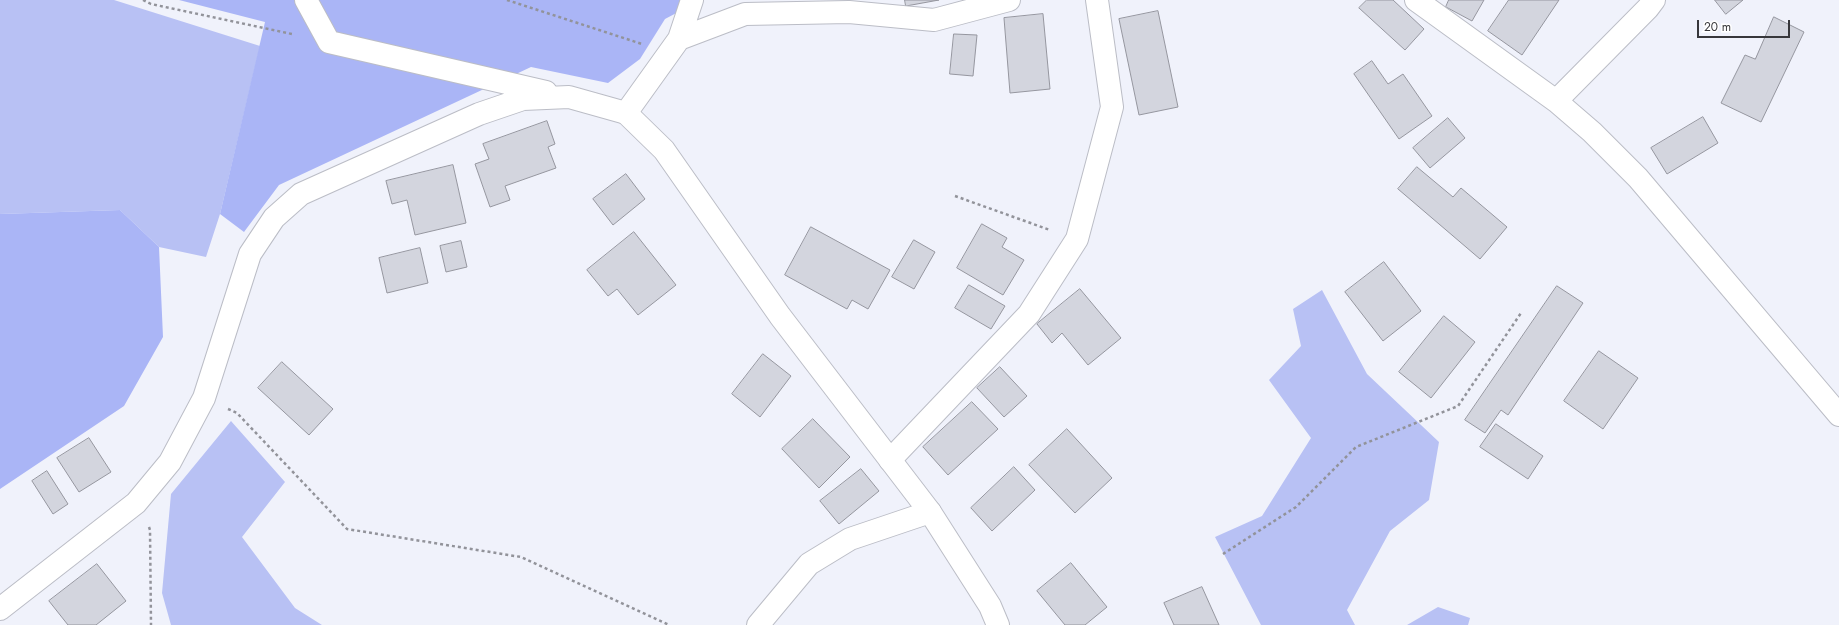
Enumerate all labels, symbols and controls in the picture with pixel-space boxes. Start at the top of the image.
scale bar [1699,12,1792,38]
text: 20 m [1704,18,1731,36]

